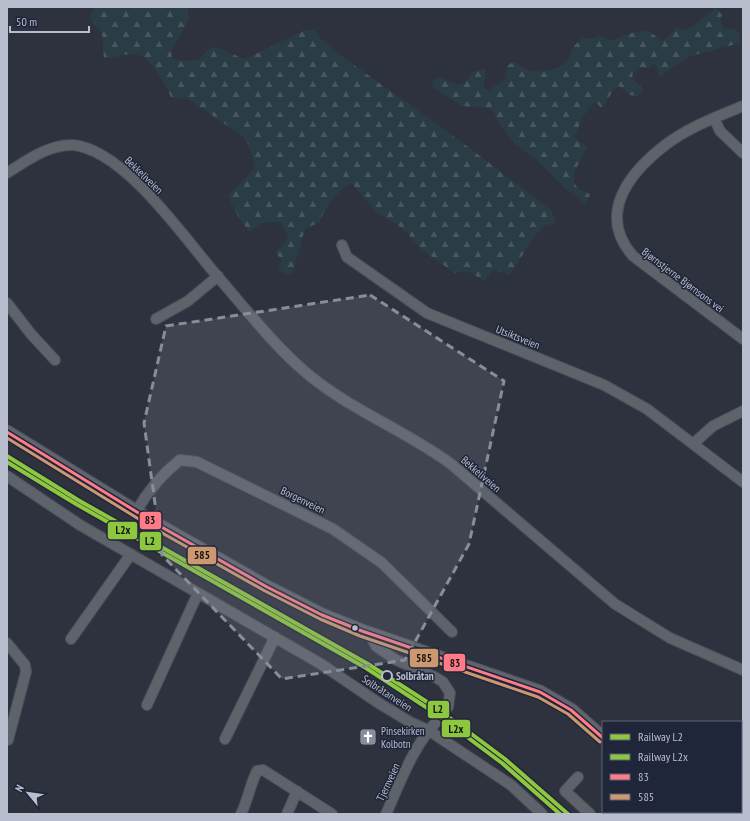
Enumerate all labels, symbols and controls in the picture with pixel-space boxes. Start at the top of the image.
scale bar [10,8,89,34]
text: 50 m [16,14,37,29]
street label: Bekkeliveien [122,153,166,197]
street label: Bjørnstjerne Bjørnsons vei [639,245,727,315]
street label: Utsiktsveien [494,322,542,352]
street label: Bekkeliveien [458,453,504,495]
street label: Borgenveien [279,483,328,517]
line badge: 83 [139,511,162,530]
text: 83 [145,513,155,527]
line badge: L2x [107,521,138,540]
text: L2x [116,523,131,537]
line badge: L2 [139,531,162,551]
text: L2 [145,534,155,548]
line badge: 585 [187,546,217,565]
text: 585 [194,548,210,562]
unlabelled marker [350,623,360,633]
line badge: 585 [409,648,439,668]
text: 585 [416,651,432,665]
line badge: 83 [443,653,466,672]
text: 83 [450,656,460,670]
place label: Solbråtan [396,669,434,683]
marker: Solbråtan [381,670,393,682]
street label: Solbråtanveien [359,672,415,714]
line badge: L2 [427,700,450,719]
text: L2 [433,702,443,716]
line badge: L2x [441,719,471,738]
legend [602,721,742,813]
text: L2x [449,722,464,736]
place label: Pinsekirken Kolbotn [381,724,425,751]
church icon: Pinsekirken Kolbotn [358,727,378,747]
text: Railway L2 [638,729,683,744]
text: Railway L2x [638,749,688,764]
street label: Tjernveien [373,761,403,803]
text: 83 [638,769,649,784]
north arrow [8,773,48,813]
text: N [12,782,27,794]
text: 585 [638,789,654,804]

